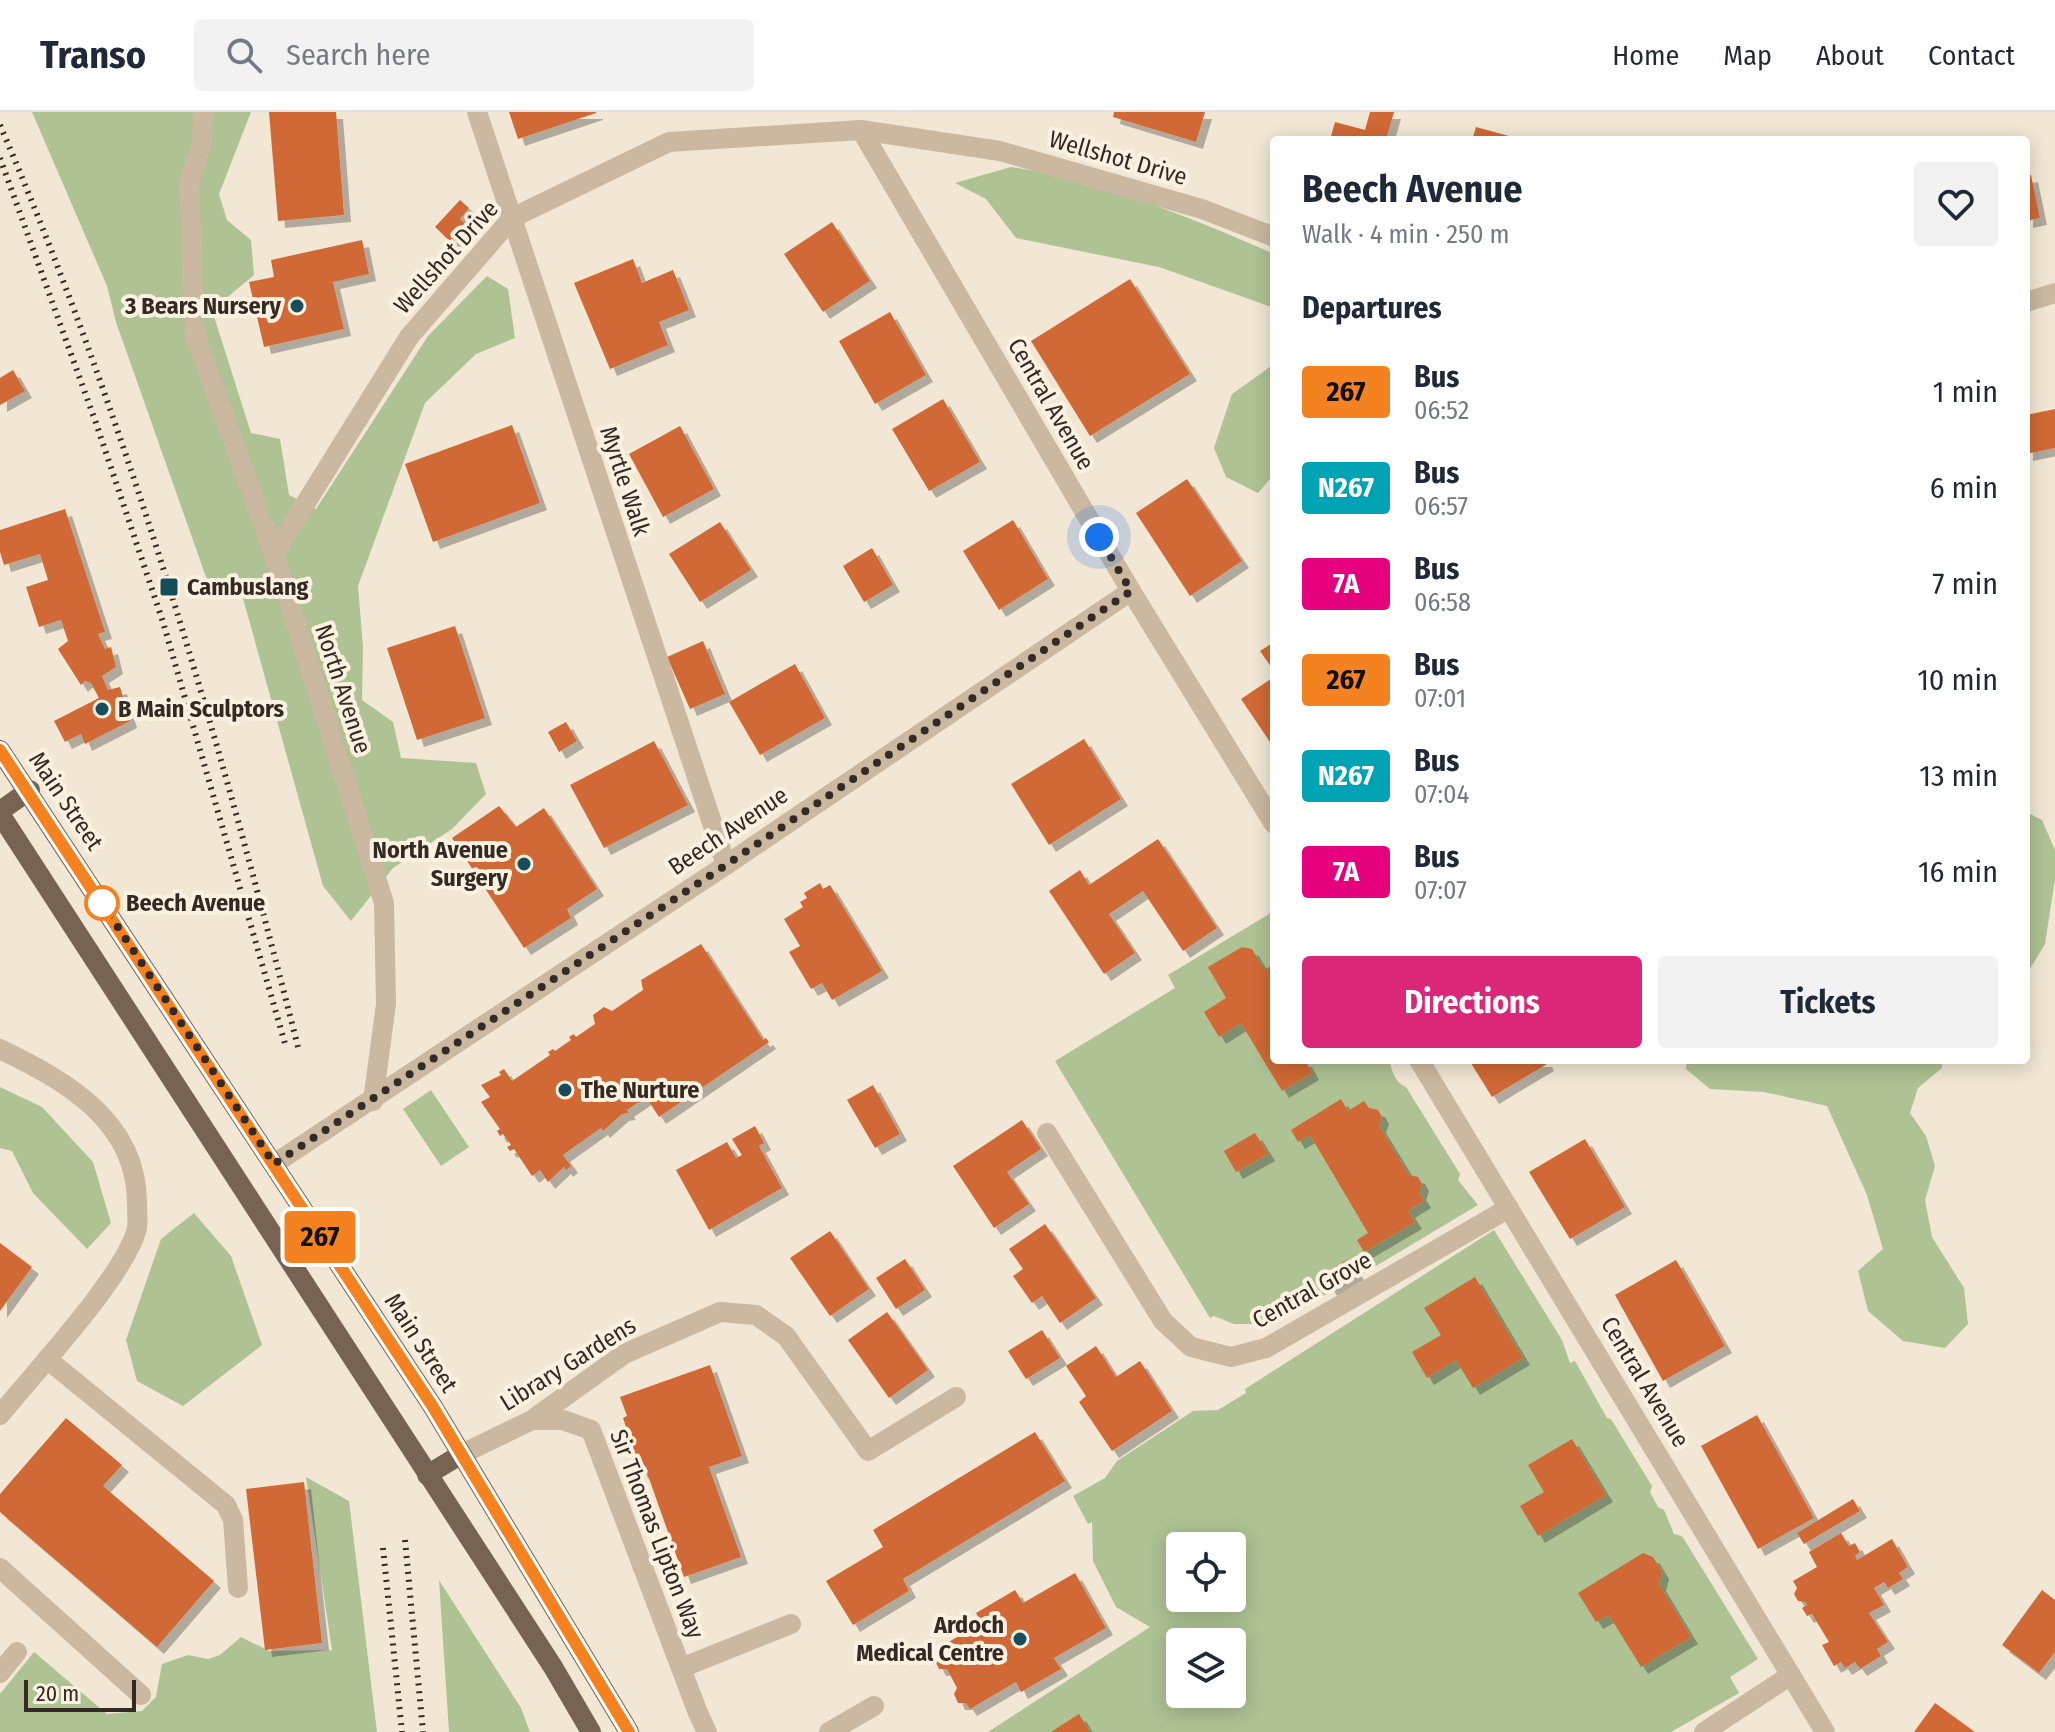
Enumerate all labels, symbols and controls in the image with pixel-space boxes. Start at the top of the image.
search box [194,19,754,91]
text: Transo [40,32,146,78]
icon: search [222,33,266,77]
text: Search here [286,37,431,73]
text: Home [1612,39,1679,72]
text: Map [1723,39,1772,72]
text: About [1816,39,1884,72]
text: Contact [1928,39,2015,72]
street label: Wellshot Drive [1046,125,1190,191]
button: heart [1914,162,1998,246]
text: Beech Avenue [1302,166,1523,212]
street label: Wellshot Drive [388,195,504,319]
text: Walk · 4 min · 250 m [1302,219,1510,250]
text: Departures [1302,290,1442,326]
place label: 3 Bears Nursery [124,292,282,320]
marker: 3 Bears Nursery [288,297,306,315]
street label: Central Avenue [1002,333,1100,475]
text: Bus [1414,359,1459,395]
text: 1 min [1933,374,1998,410]
text: 267 [1326,375,1366,408]
text: 06:52 [1414,395,1469,426]
street label: Myrtle Walk [594,423,656,540]
text: Bus [1414,455,1459,491]
text: 6 min [1930,470,1998,506]
text: N267 [1318,471,1374,504]
text: 06:57 [1414,491,1468,522]
your location [1079,517,1119,557]
text: Bus [1414,551,1459,587]
text: 7 min [1932,566,1998,602]
text: 7A [1333,567,1359,600]
place label: Cambuslang [187,573,309,601]
marker: Cambuslang [158,576,180,598]
text: 06:58 [1414,587,1471,618]
street label: North Avenue [309,621,377,757]
text: Bus [1414,647,1459,683]
text: 10 min [1917,662,1998,698]
text: 267 [1326,663,1366,696]
text: 07:01 [1414,683,1466,714]
place label: B Main Sculptors [118,695,285,723]
marker: B Main Sculptors [93,700,111,718]
text: Bus [1414,743,1459,779]
street label: Main Street [23,747,109,855]
text: 13 min [1919,758,1998,794]
text: N267 [1318,759,1374,792]
text: 07:04 [1414,779,1469,810]
street label: Beech Avenue [663,781,793,881]
place label: North Avenue Surgery [373,836,509,892]
text: Bus [1414,839,1459,875]
text: 16 min [1918,854,1998,890]
marker: North Avenue Surgery [515,855,533,873]
text: 7A [1333,855,1359,888]
text: 07:07 [1414,875,1467,906]
marker: Beech Avenue [85,886,119,920]
place label: Beech Avenue [126,889,265,917]
button: Directions [1302,956,1642,1048]
button: Tickets [1658,956,1998,1048]
place label: The Nurture [581,1076,699,1104]
marker: The Nurture [556,1081,574,1099]
line badge: 267 [274,1211,366,1263]
text: 267 [300,1220,340,1253]
street label: Central Grove [1248,1246,1376,1334]
street label: Main Street [379,1288,463,1398]
street label: Library Gardens [495,1311,641,1417]
street label: Central Avenue [1595,1312,1695,1452]
street label: Sir Thomas Lipton Way [604,1426,710,1643]
map controls [1166,1532,1246,1708]
button: locate [1166,1532,1246,1612]
place label: Ardoch Medical Centre [856,1611,1004,1667]
button: layers [1166,1628,1246,1708]
marker: Ardoch Medical Centre [1011,1630,1029,1648]
scale bar [24,1676,136,1712]
text: 20 m [36,1680,79,1707]

